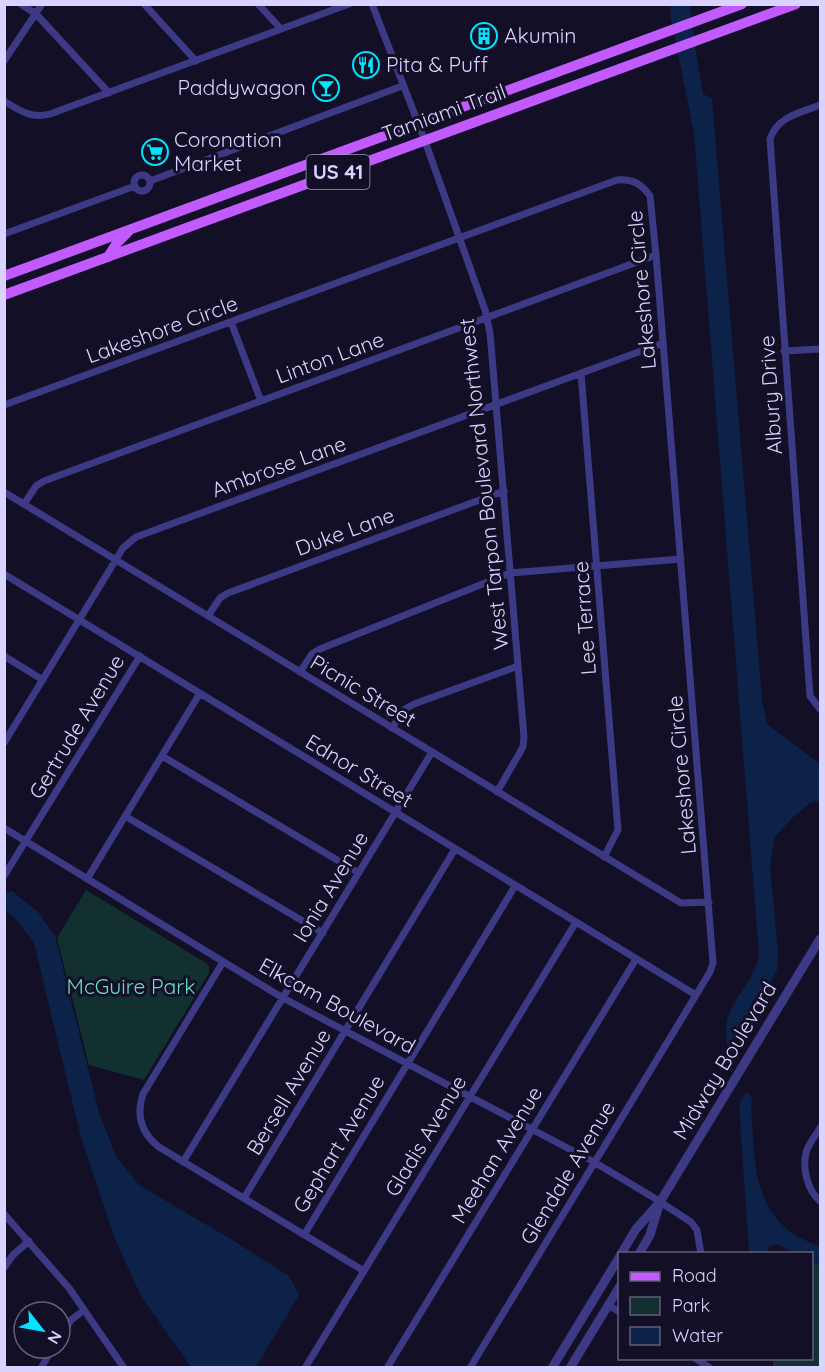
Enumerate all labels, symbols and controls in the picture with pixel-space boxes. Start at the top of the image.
building icon: Akumin [469,21,499,51]
place label: Akumin [504,22,576,48]
restaurant icon: Pita & Puff [351,50,381,80]
place label: Pita & Puff [386,51,488,77]
bar icon: Paddywagon [311,73,341,103]
place label: Paddywagon [177,74,306,100]
street label: Tamiami Trail [378,78,509,147]
place label: Coronation Market [174,126,282,176]
supermarket icon: Coronation Market [140,137,170,167]
road number: US 41 [306,155,370,189]
street label: Lakeshore Circle [621,210,661,371]
street label: Lakeshore Circle [82,290,241,369]
street label: West Tarpon Boulevard Northwest [453,317,513,651]
street label: Linton Lane [272,325,387,389]
street label: Albury Drive [753,335,787,456]
street label: Ambrose Lane [208,430,349,502]
street label: Duke Lane [292,501,398,561]
street label: Lee Terrace [567,560,601,676]
street label: Picnic Street [306,648,421,732]
street label: Gertrude Avenue [23,650,129,803]
street label: Lakeshore Circle [661,695,701,856]
street label: Ednor Street [301,728,418,812]
street label: Ionia Avenue [287,826,373,947]
street label: Elkcam Boulevard [255,951,420,1059]
park label: McGuire Park [67,973,195,999]
street label: Midway Boulevard [667,977,782,1144]
street label: Bersell Avenue [240,1024,336,1159]
street label: Gephart Avenue [287,1070,390,1217]
street label: Gladis Avenue [379,1070,472,1201]
street label: Meehan Avenue [445,1081,547,1228]
street label: Glendale Avenue [514,1096,620,1249]
legend [618,1252,813,1360]
text: Road [672,1264,717,1287]
text: Park [672,1294,710,1317]
north arrow [12,1300,72,1360]
text: Water [672,1324,723,1347]
text: N [43,1328,66,1348]

